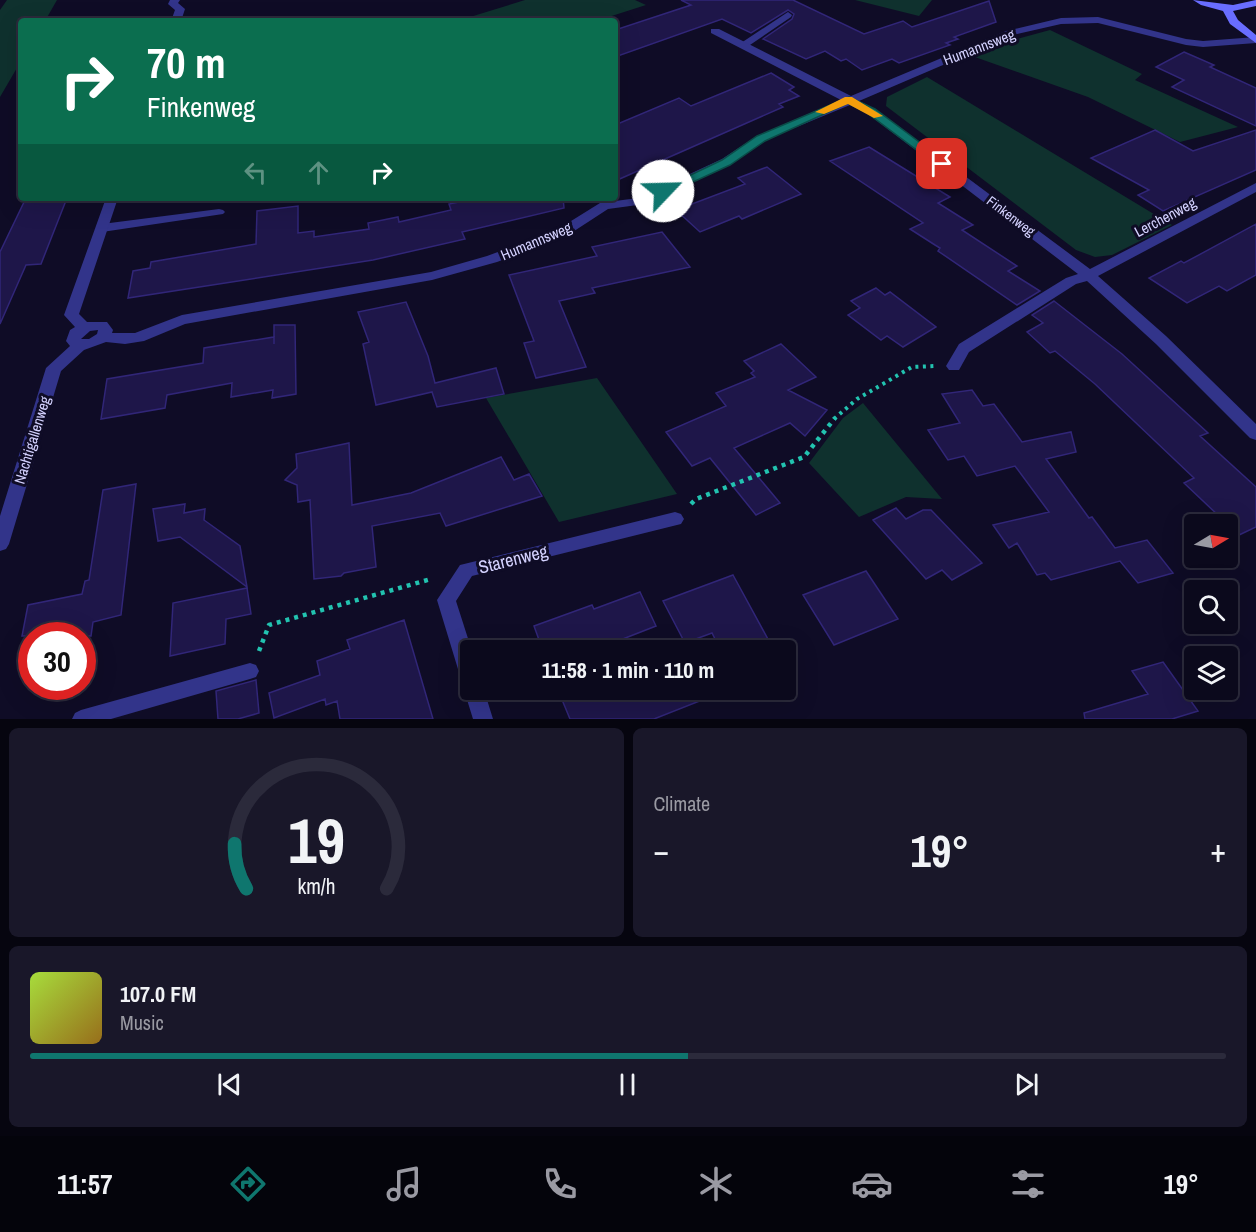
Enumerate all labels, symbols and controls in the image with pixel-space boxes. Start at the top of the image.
street label: Humannsweg [940,24,1018,70]
text: 70 m [147,35,226,91]
icon: right [48,42,126,120]
text: Finkenweg [147,89,255,125]
pin [916,138,967,189]
icon: arrive [925,147,958,180]
icon: left [239,156,272,189]
icon: ahead [302,156,335,189]
icon: right [365,156,398,189]
position arrow [631,159,695,223]
street label: Finkenweg [983,192,1039,240]
street label: Lerchenweg [1130,192,1200,242]
street label: Humannsweg [497,217,575,265]
street label: Nachtigallenweg [9,393,55,487]
north arrow [1184,514,1238,568]
map controls [1184,514,1238,700]
street label: Starenweg [476,538,551,580]
button: search [1184,580,1238,634]
speed limit sign: 30 [18,622,96,700]
button: layers [1184,646,1238,700]
text: 11:58 · 1 min · 110 m [542,655,714,685]
text: Climate [654,790,710,817]
text: 19 [288,798,345,882]
text: 19° [910,820,969,881]
text: − [654,828,669,872]
text: + [1210,828,1226,872]
text: km/h [297,873,335,902]
text: 107.0 FM [120,979,196,1009]
text: Music [120,1009,164,1036]
icon: previous [213,1068,246,1101]
icon: pause [611,1068,644,1101]
icon: next [1010,1068,1043,1101]
icon: directions [227,1163,269,1205]
icon: music [383,1163,425,1205]
icon: phone [539,1163,581,1205]
icon: climate [695,1163,737,1205]
icon: car [851,1163,893,1205]
icon: filters [1007,1163,1049,1205]
text: 11:57 [57,1166,112,1202]
text: 19° [1163,1166,1199,1202]

